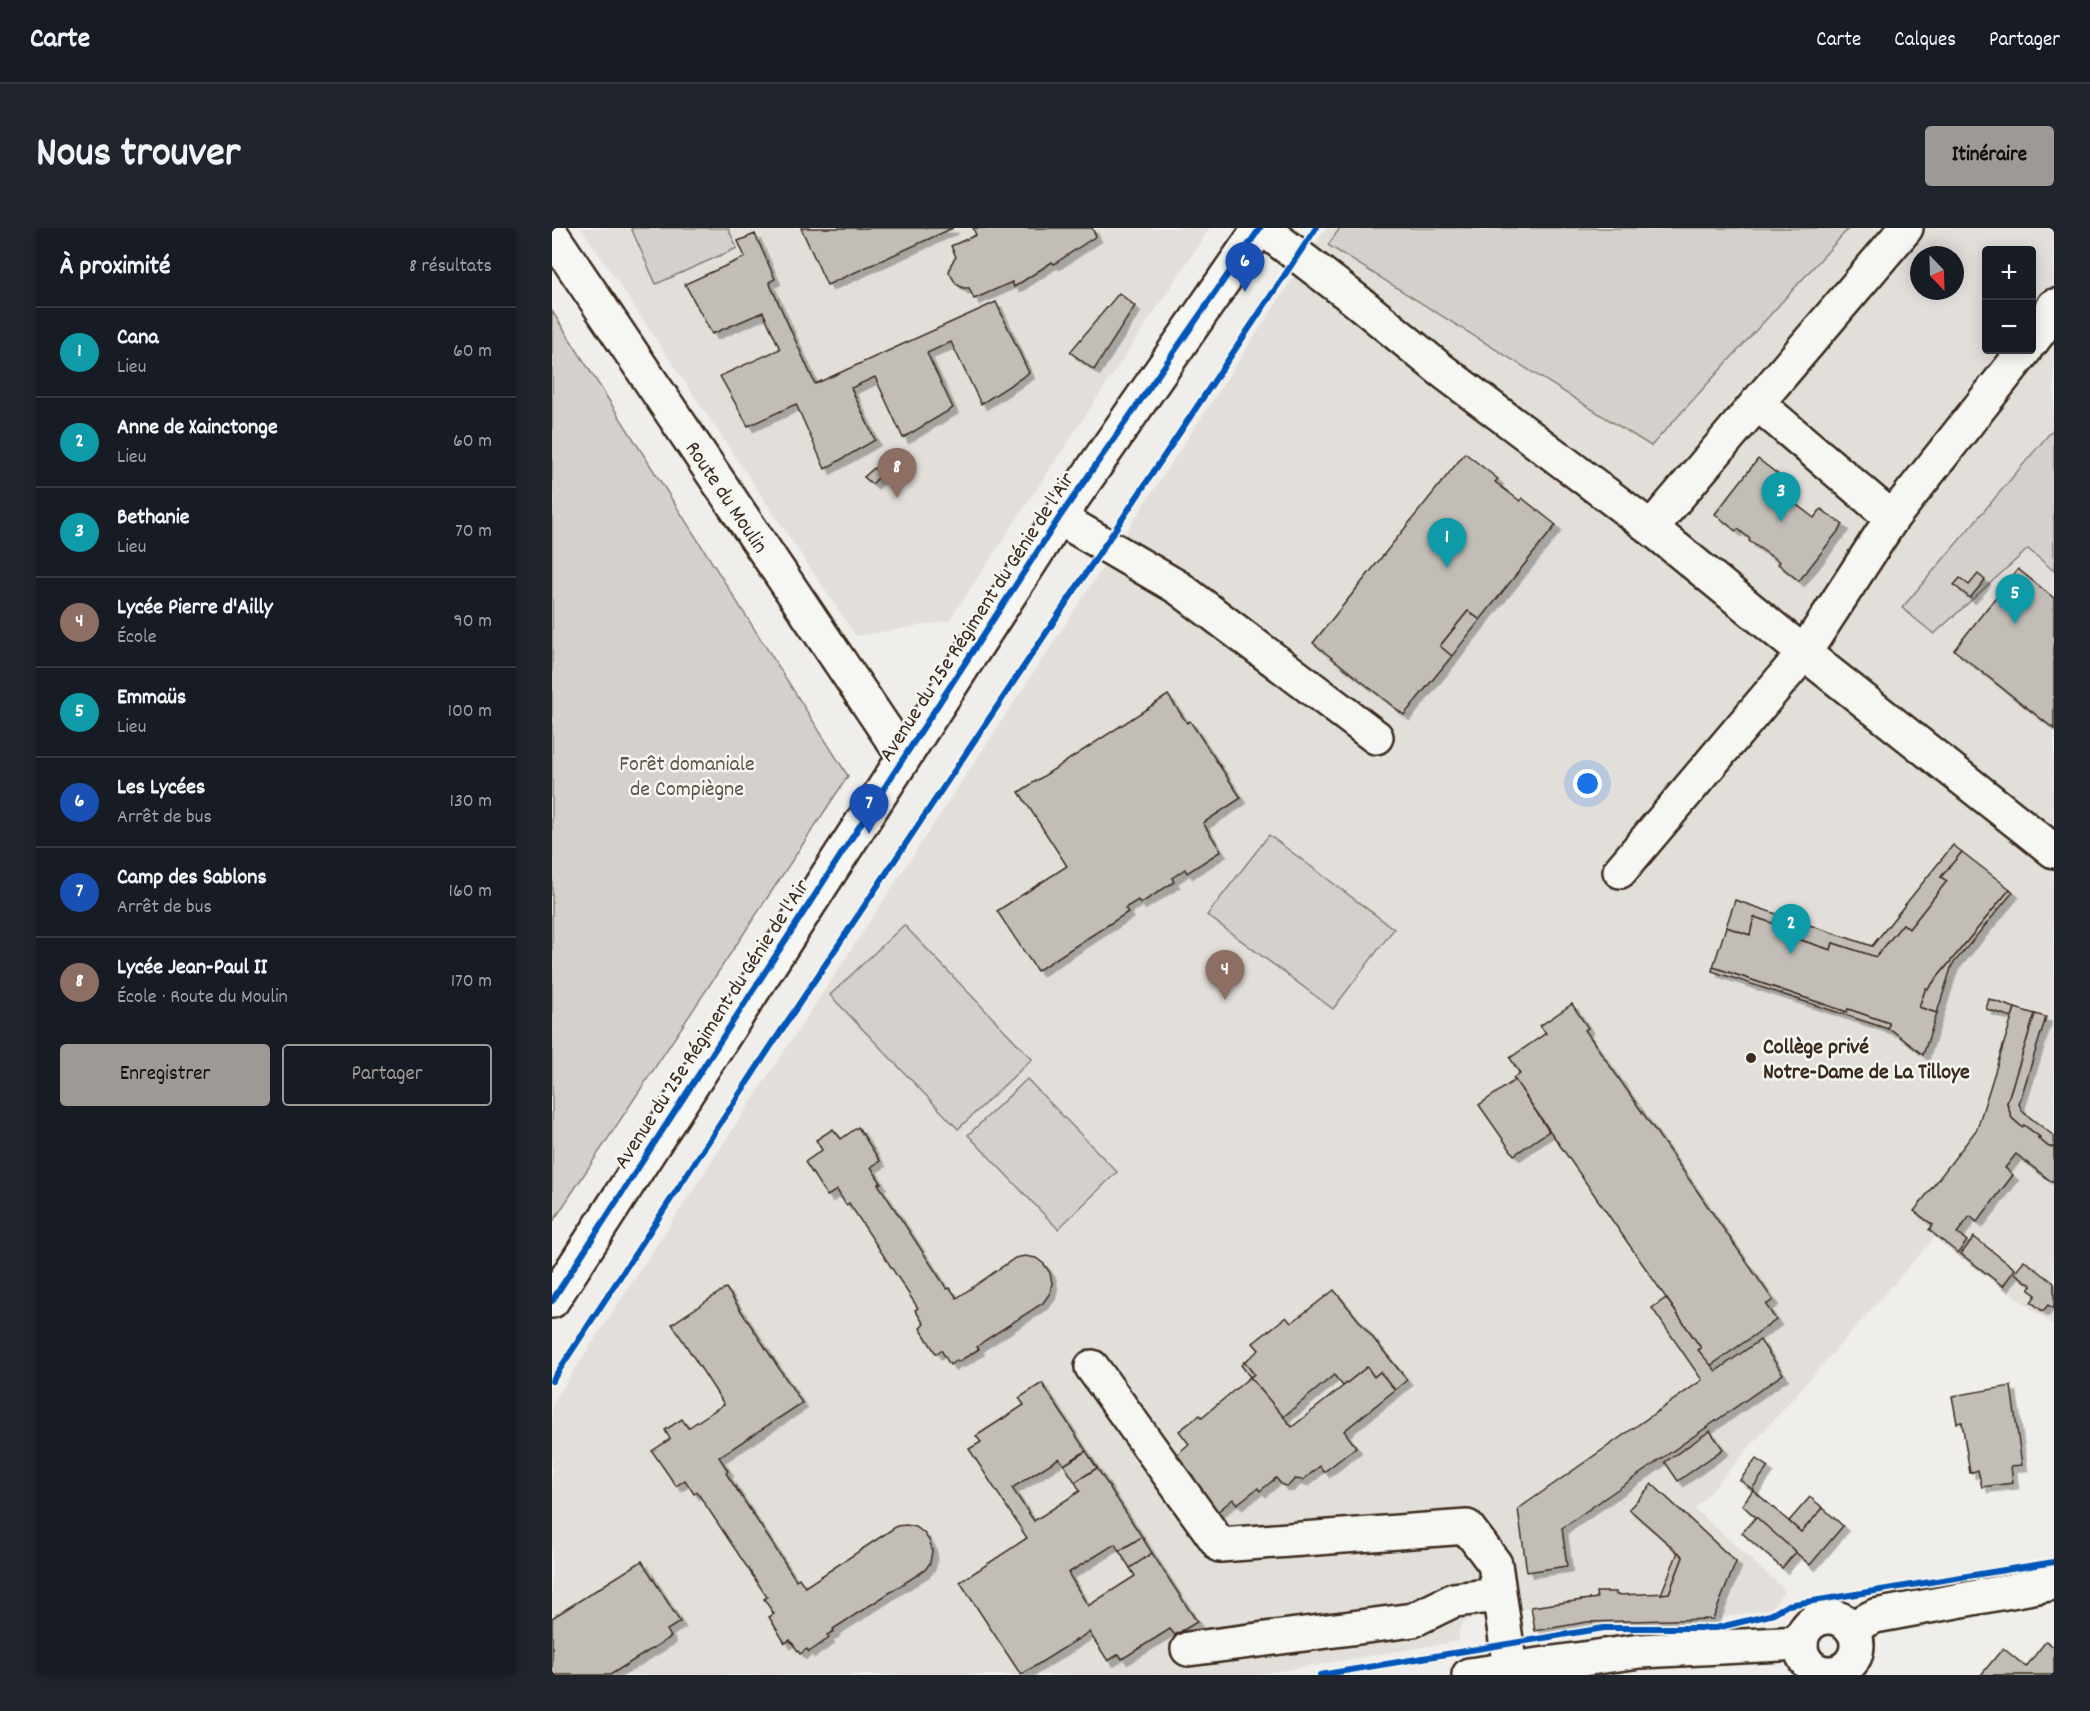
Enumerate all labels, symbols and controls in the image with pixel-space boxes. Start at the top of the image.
text: Carte [30,21,90,61]
text: Carte [1816,26,1861,56]
text: Calques [1894,26,1956,56]
text: Partager [1989,26,2060,56]
text: Nous trouver [36,126,240,186]
button: Itinéraire [1925,126,2054,186]
pin: 6 [1226,242,1264,292]
north arrow [1910,246,1964,300]
map controls [1982,246,2036,354]
button: + [1982,246,2036,300]
text: À proximité [60,249,170,286]
text: 8 résultats [409,253,492,281]
button: − [1982,300,2036,354]
text: Cana [117,323,159,354]
text: 1 [77,338,82,366]
text: 60 m [453,338,492,366]
text: Lieu [117,354,146,382]
text: Anne de Xainctonge [117,413,278,444]
text: 2 [75,428,84,456]
text: 60 m [453,428,492,456]
street label: Route du Moulin [676,436,774,560]
text: Lieu [117,444,146,472]
pin: 8 [878,448,916,498]
street label: Avenue du 25e Régiment du Génie de l'Air [872,466,1084,769]
pin: 3 [1762,472,1800,522]
text: Bethanie [117,503,190,534]
text: 3 [75,518,84,546]
text: 70 m [455,518,492,546]
pin: 1 [1428,518,1466,568]
text: Lieu [117,534,146,562]
pin: 5 [1996,574,2034,624]
text: Lycée Pierre d'Ailly [117,593,273,624]
text: 4 [75,608,84,636]
text: 90 m [454,608,492,636]
text: École [117,624,157,652]
text: Emmaüs [117,683,186,714]
text: 5 [75,698,84,726]
text: 100 m [448,698,492,726]
text: Lieu [117,714,146,742]
park label: Forêt domaniale de Compiègne [619,750,755,806]
your location [1573,769,1602,798]
text: Les Lycées [117,773,205,804]
pin: 7 [850,784,888,834]
text: 6 [75,788,84,816]
text: 130 m [450,788,492,816]
text: Arrêt de bus [117,804,212,832]
text: Camp des Sablons [117,863,267,894]
street label: Avenue du 25e Régiment du Génie de l'Air [607,873,819,1176]
text: 7 [76,878,83,906]
text: 160 m [449,878,492,906]
text: Arrêt de bus [117,894,212,922]
pin: 2 [1772,904,1810,954]
pin: 4 [1206,950,1244,1000]
text: Lycée Jean-Paul II [117,953,267,984]
text: 8 [75,968,84,996]
text: 170 m [451,968,492,996]
text: École · Route du Moulin [117,984,288,1012]
place label: Collège privé Notre-Dame de La Tilloye [1763,1033,1970,1089]
button: Enregistrer [60,1044,270,1106]
button: Partager [282,1044,492,1106]
marker: Collège privé Notre-Dame de La Tilloye [1744,1051,1758,1065]

